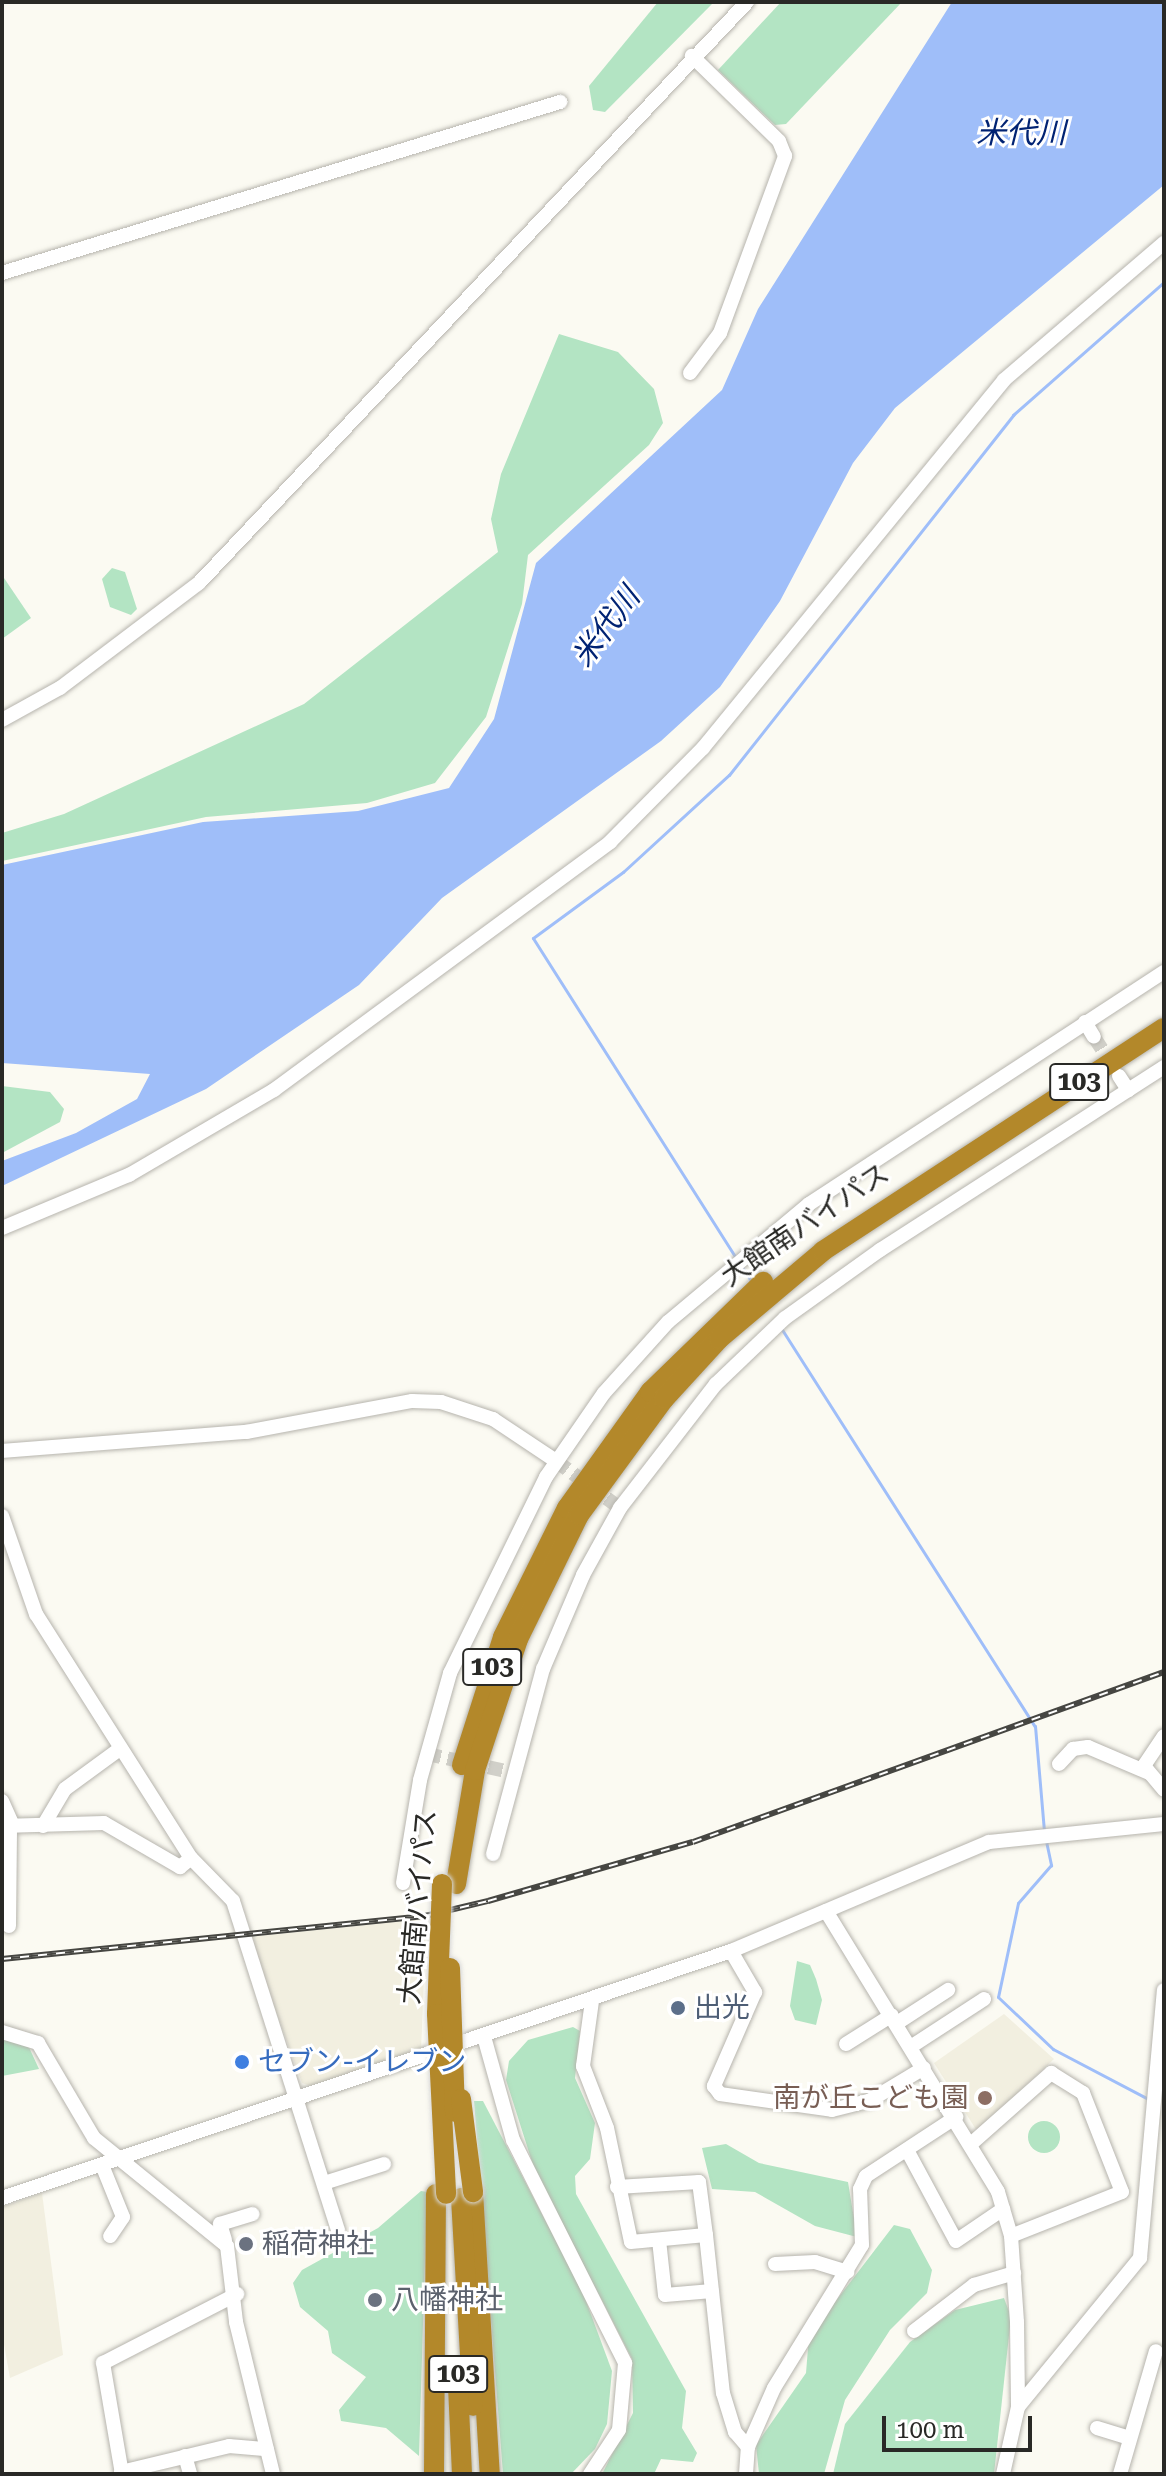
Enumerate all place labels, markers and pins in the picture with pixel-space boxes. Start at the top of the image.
place label: 出光 [694,1991,750,2025]
marker: 出光 [669,1999,687,2017]
place label: セブン-イレブン [258,2045,466,2079]
marker: セブン-イレブン [233,2053,251,2071]
place label: 南が丘こども園 [773,2081,969,2115]
marker: 南が丘こども園 [976,2089,994,2107]
place label: 稲荷神社 [262,2227,374,2261]
marker: 稲荷神社 [237,2235,255,2253]
place label: 八幡神社 [391,2283,503,2317]
marker: 八幡神社 [366,2291,384,2309]

